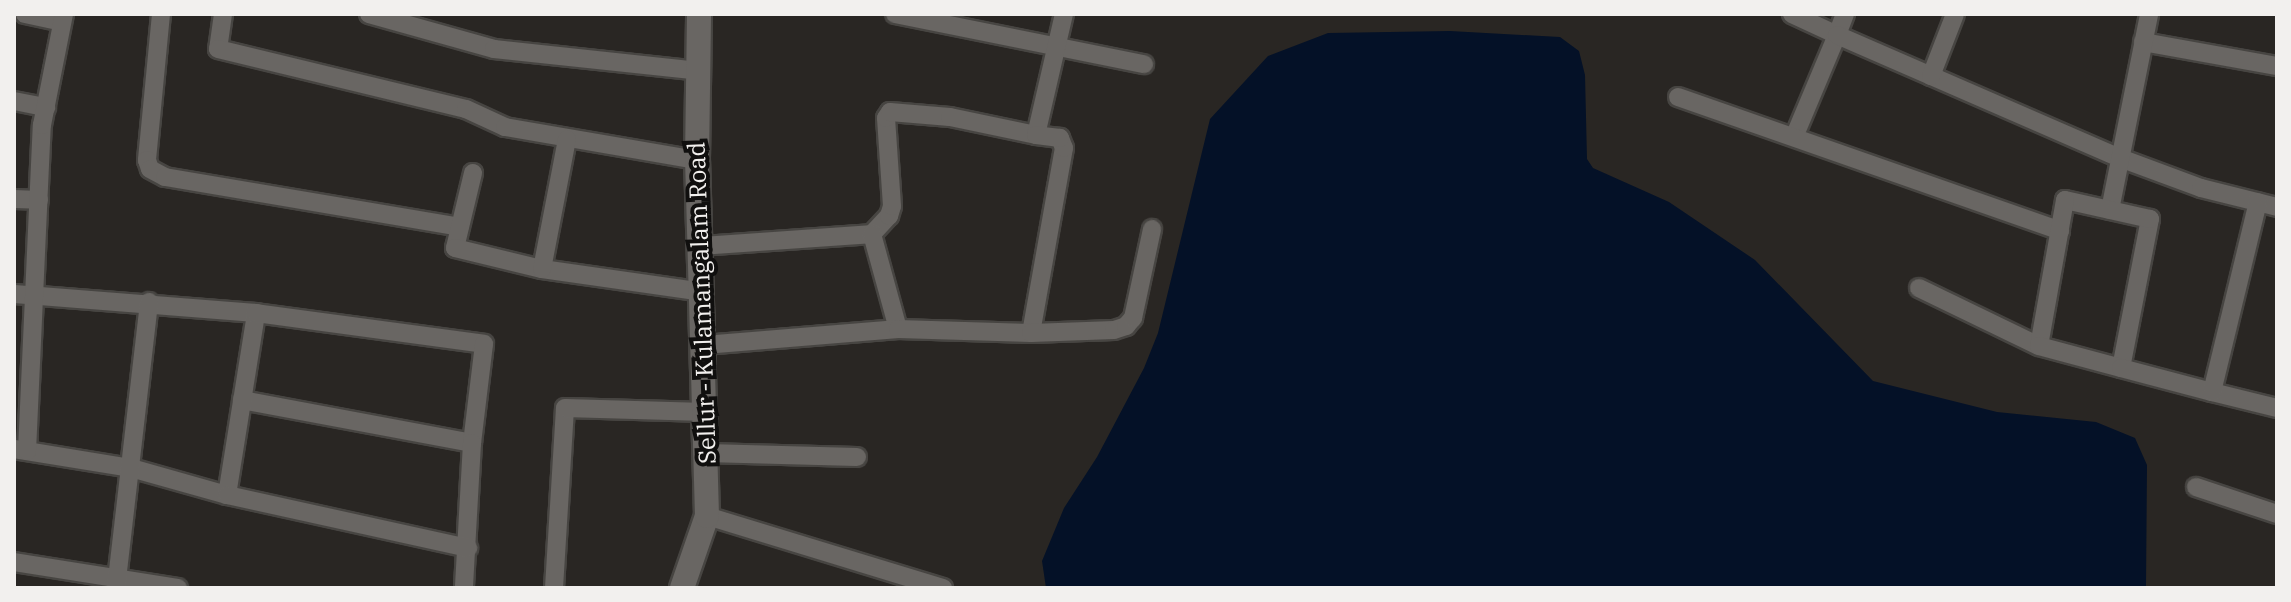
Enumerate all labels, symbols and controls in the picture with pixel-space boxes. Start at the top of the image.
street label: Sellur - Kulamangalam Road [682,141,722,465]

